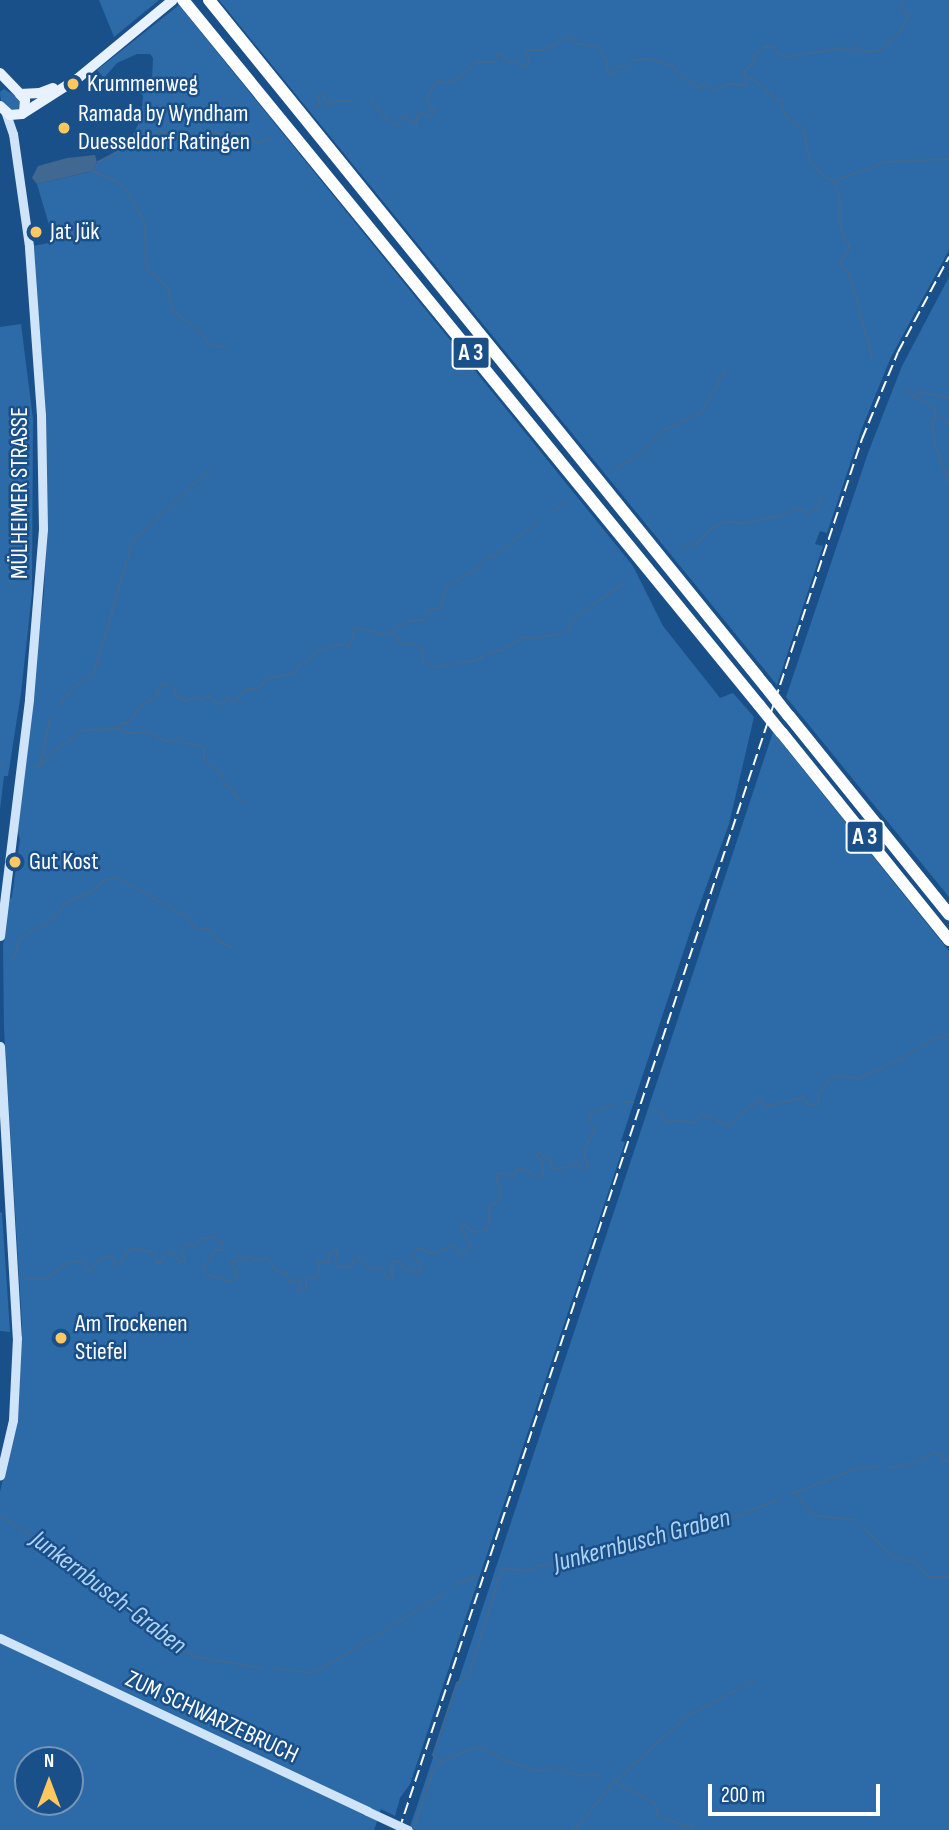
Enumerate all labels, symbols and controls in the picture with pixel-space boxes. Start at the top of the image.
place label: Krummenweg [87,70,198,98]
marker: Krummenweg [65,76,81,92]
place label: Ramada by Wyndham Duesseldorf Ratingen [78,100,250,156]
marker: Ramada by Wyndham Duesseldorf Ratingen [56,120,72,136]
place label: Jat Jük [50,218,99,246]
marker: Jat Jük [28,224,44,240]
road number: A 3 [450,334,492,372]
street label: MÜLHEIMER STRASSE [6,407,34,579]
road number: A 3 [844,818,886,856]
place label: Gut Kost [29,848,99,876]
marker: Gut Kost [7,854,23,870]
place label: Am Trockenen Stiefel [75,1310,188,1366]
marker: Am Trockenen Stiefel [53,1330,69,1346]
water label: Junkernbusch Graben [550,1502,734,1580]
water label: Junkernbusch-Graben [24,1524,192,1662]
street label: ZUM SCHWARZEBRUCH [121,1664,303,1770]
north arrow [14,1746,84,1816]
text: N [44,1750,54,1773]
scale bar [711,1770,883,1814]
text: 200 m [721,1783,765,1808]

